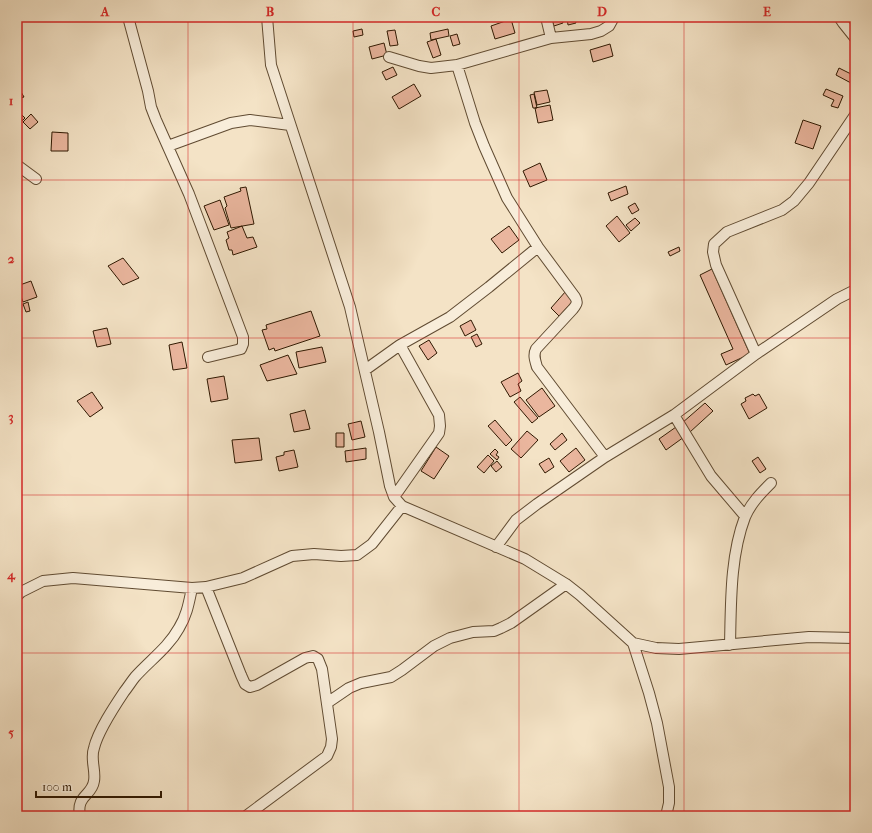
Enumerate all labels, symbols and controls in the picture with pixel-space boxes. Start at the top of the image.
text: A [100,4,110,19]
text: B [266,4,275,19]
text: C [432,4,441,19]
text: D [597,4,607,19]
text: E [763,4,771,19]
text: 1 [9,93,14,108]
text: 2 [8,251,15,266]
text: 3 [8,409,14,425]
text: 4 [6,567,16,583]
text: 5 [8,725,14,740]
scale bar [36,773,161,799]
text: 100 m [42,780,72,794]

